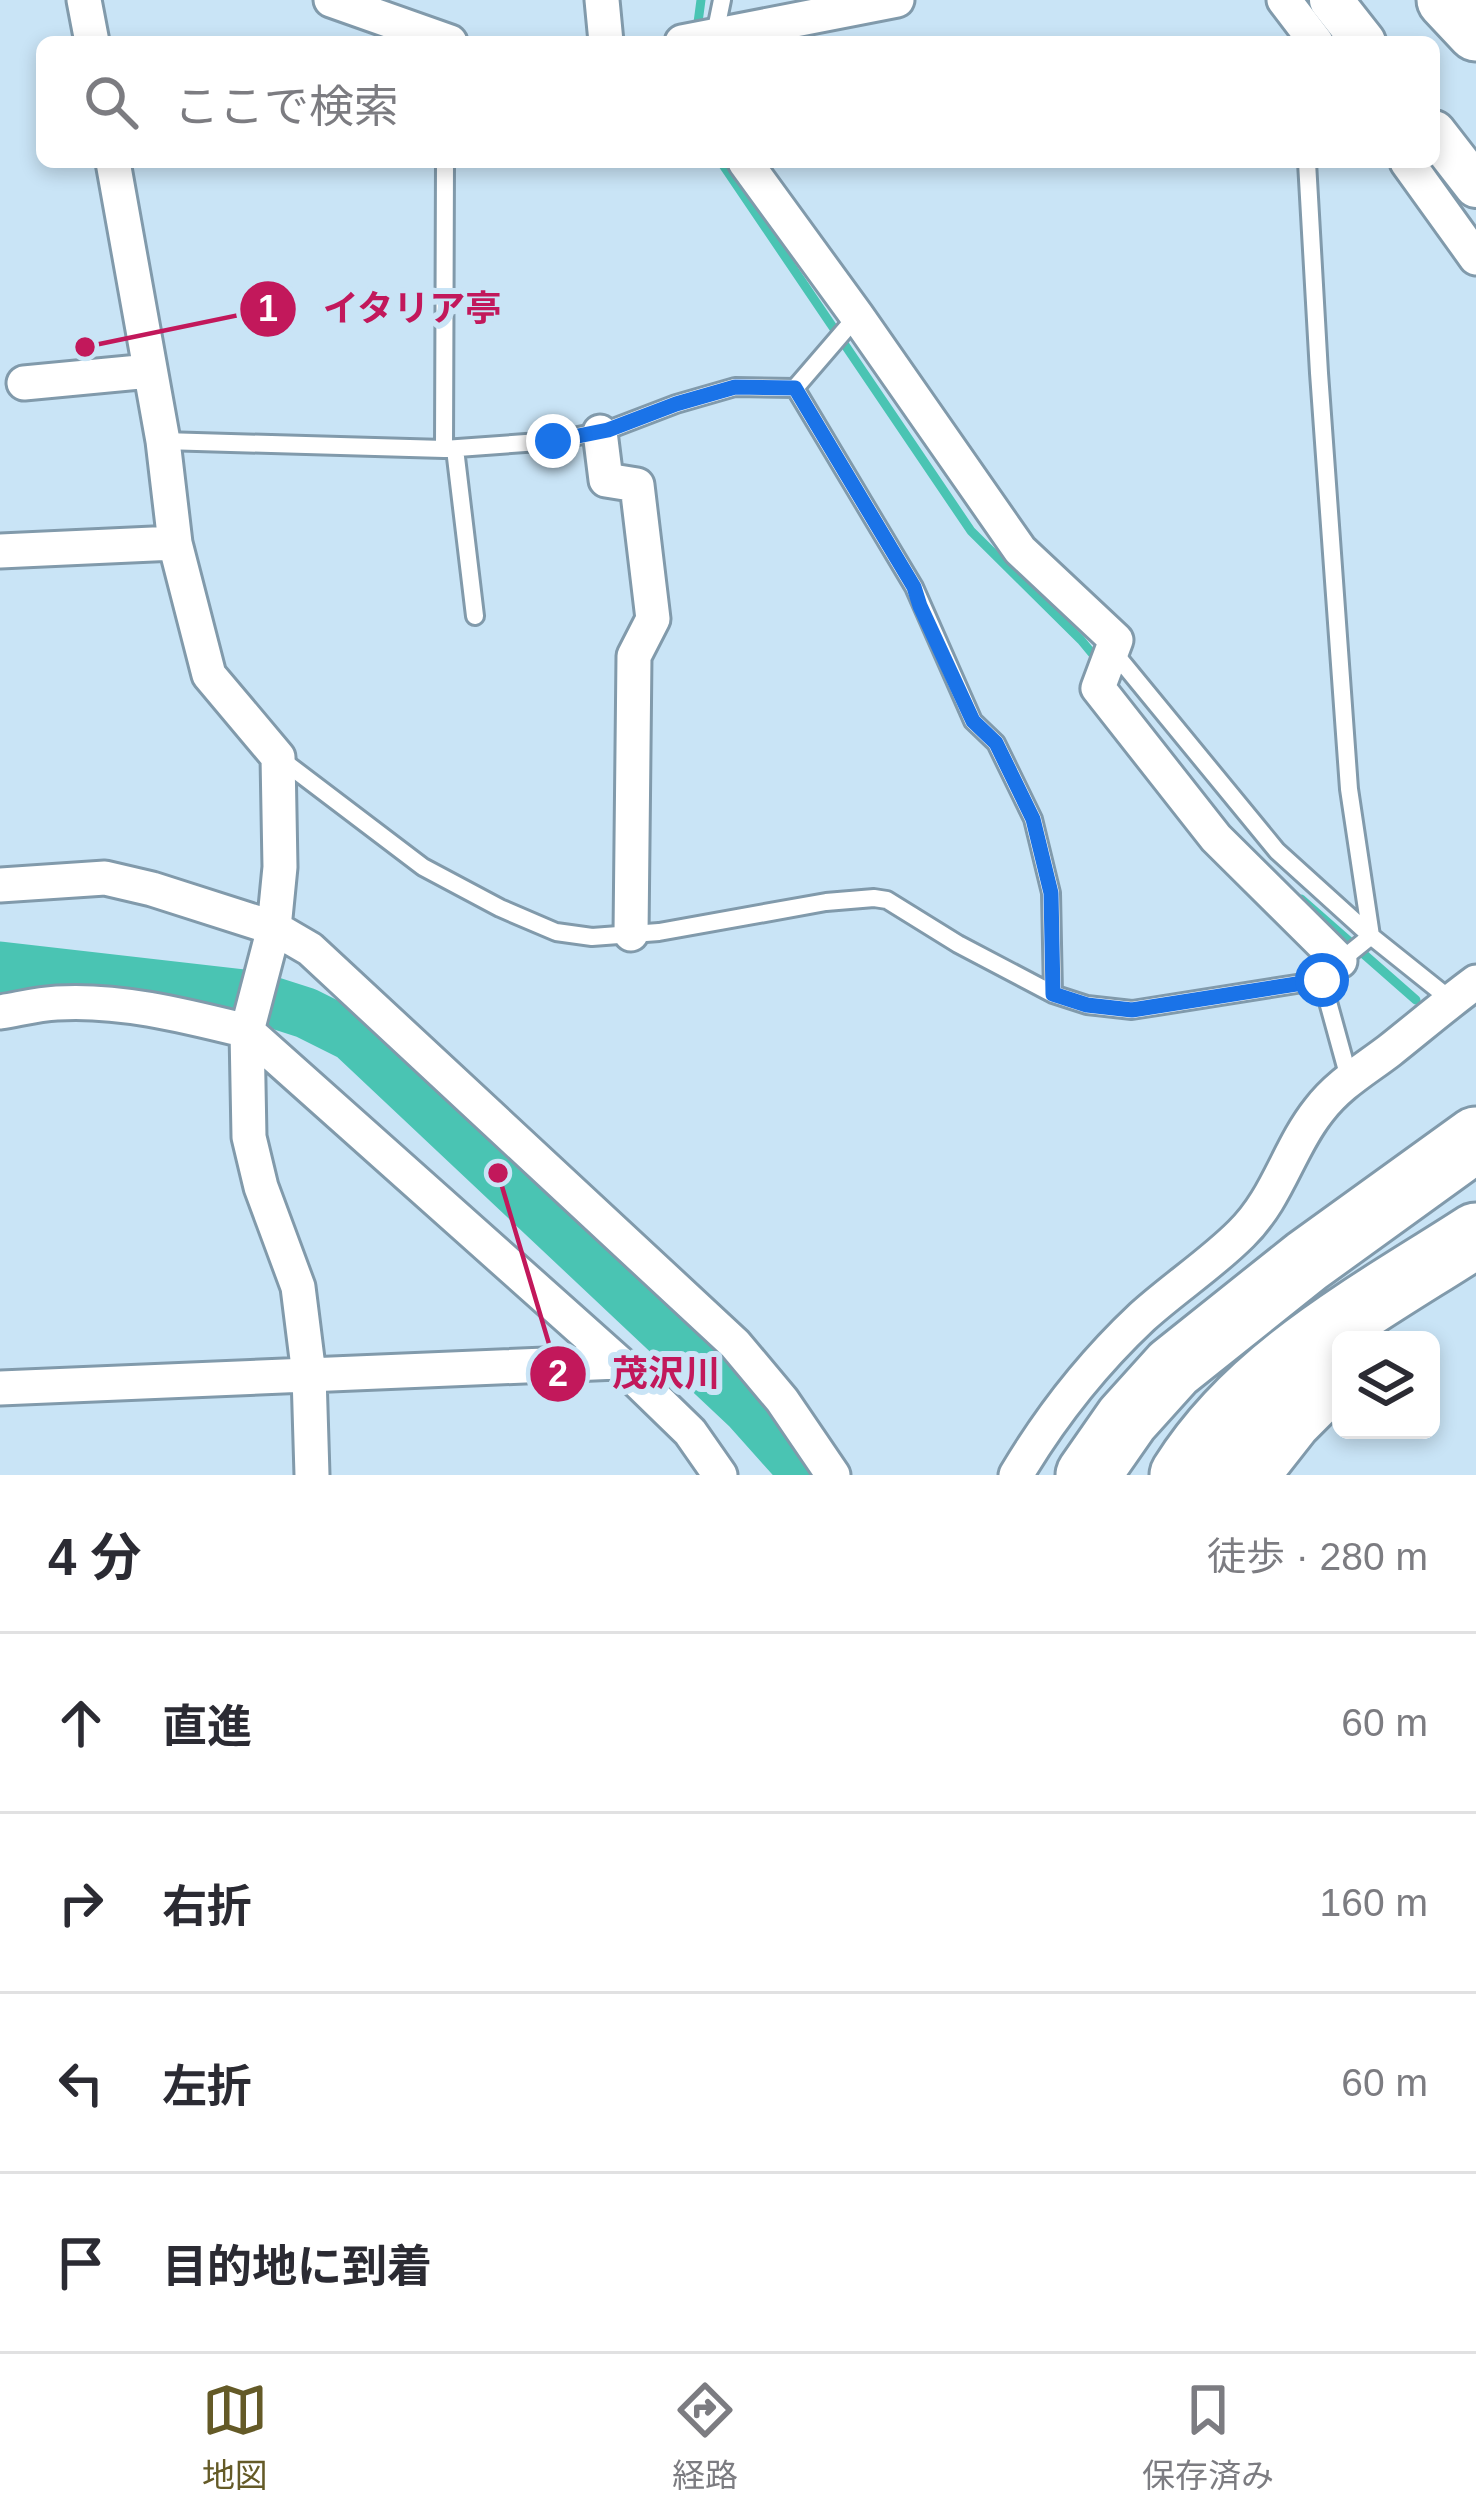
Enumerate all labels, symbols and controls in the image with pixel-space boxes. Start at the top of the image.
search box [36,36,1440,168]
icon: search [78,69,144,135]
text: ここで検索 [174,81,399,132]
callout: イタリア亭 [238,273,526,345]
text: 1 [258,288,278,329]
text: イタリア亭 [323,288,501,329]
route end [526,414,580,468]
route start [1295,953,1349,1007]
map controls [1332,1331,1440,1439]
button: layers [1332,1331,1440,1439]
callout: 茂沢川 [528,1338,744,1410]
text: 2 [548,1353,568,1394]
text: 茂沢川 [612,1353,720,1394]
text: 4 分 [48,1529,142,1586]
text: 徒歩 · 280 m [1207,1535,1428,1578]
icon: ahead [48,1690,114,1756]
text: 直進 [162,1701,252,1752]
text: 60 m [1341,1701,1428,1744]
icon: right [48,1870,114,1936]
text: 右折 [162,1881,252,1932]
text: 160 m [1320,1881,1428,1924]
icon: left [48,2050,114,2116]
text: 左折 [162,2061,252,2112]
text: 60 m [1341,2061,1428,2104]
icon: arrive [48,2230,114,2296]
text: 目的地に到着 [162,2241,432,2292]
tab: 地図 [202,2377,268,2497]
tab: 経路 [672,2377,738,2497]
tab: 保存済み [1142,2377,1274,2497]

